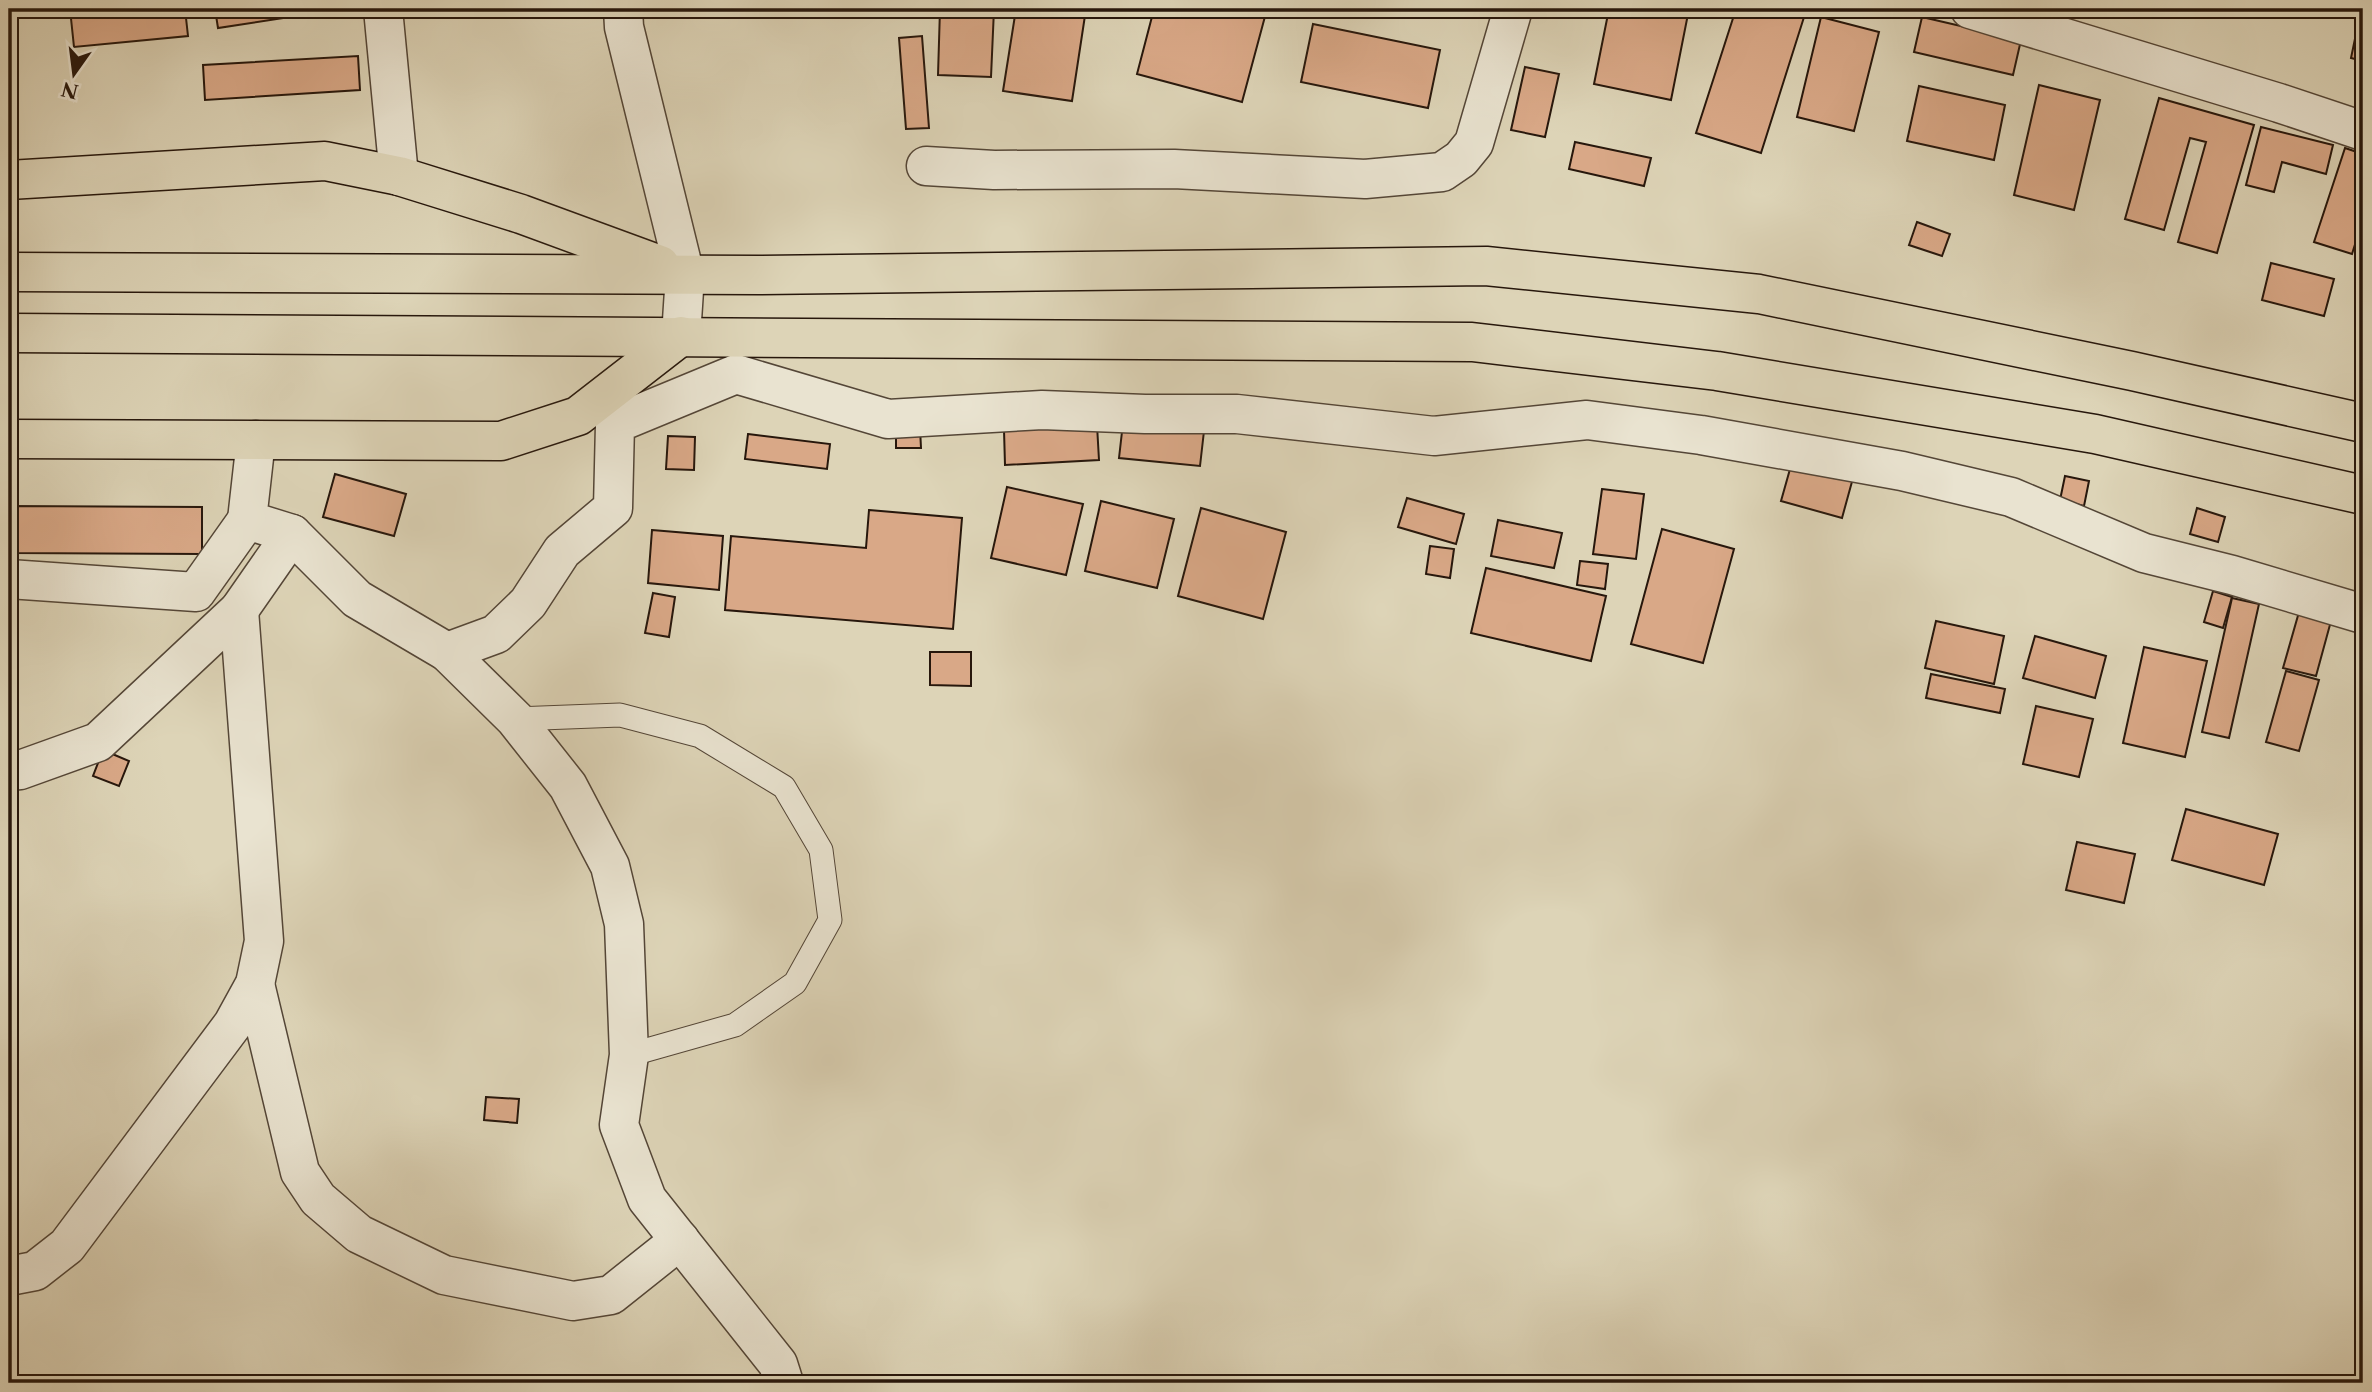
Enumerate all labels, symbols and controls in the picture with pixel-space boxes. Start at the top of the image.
north arrow [38,38,108,108]
text: N [59,77,81,103]

